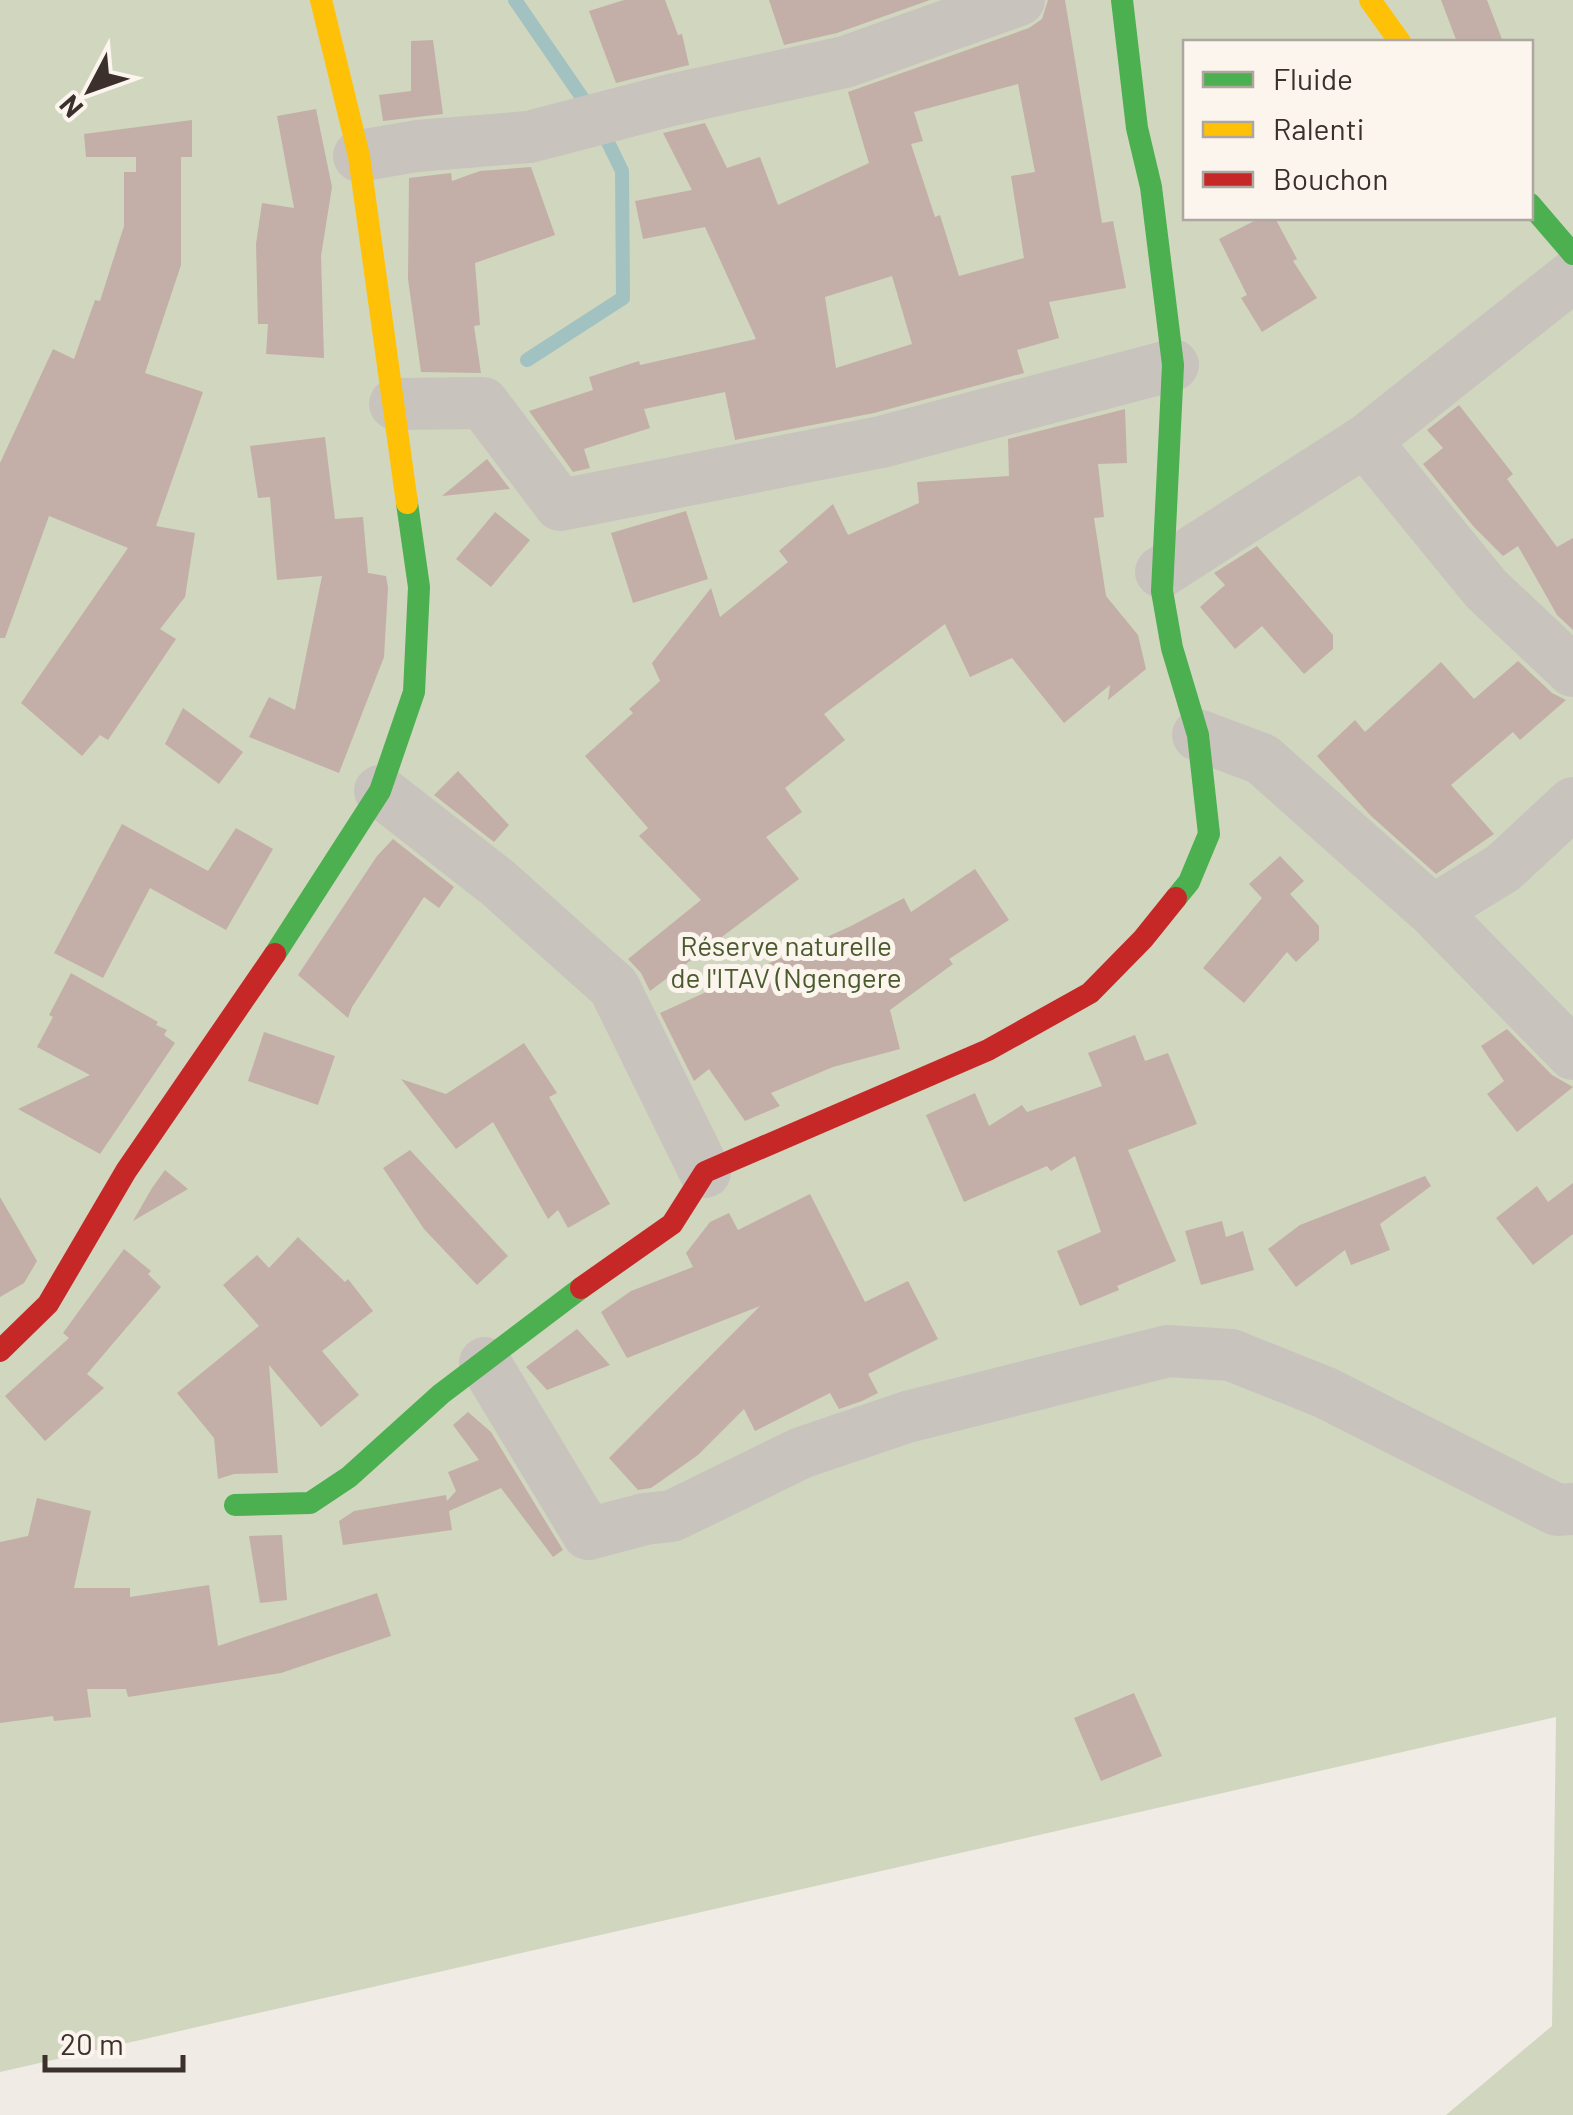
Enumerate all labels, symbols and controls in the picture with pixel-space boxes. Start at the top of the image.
north arrow [40,40,140,140]
legend [1183,40,1533,220]
text: Fluide [1273,60,1353,96]
text: N [51,89,89,125]
text: Ralenti [1273,110,1364,146]
text: Bouchon [1273,160,1388,196]
park label: Réserve naturelle de l'ITAV (Ngengere [670,928,902,994]
scale bar [45,2010,182,2072]
text: 20 m [60,2025,124,2061]

